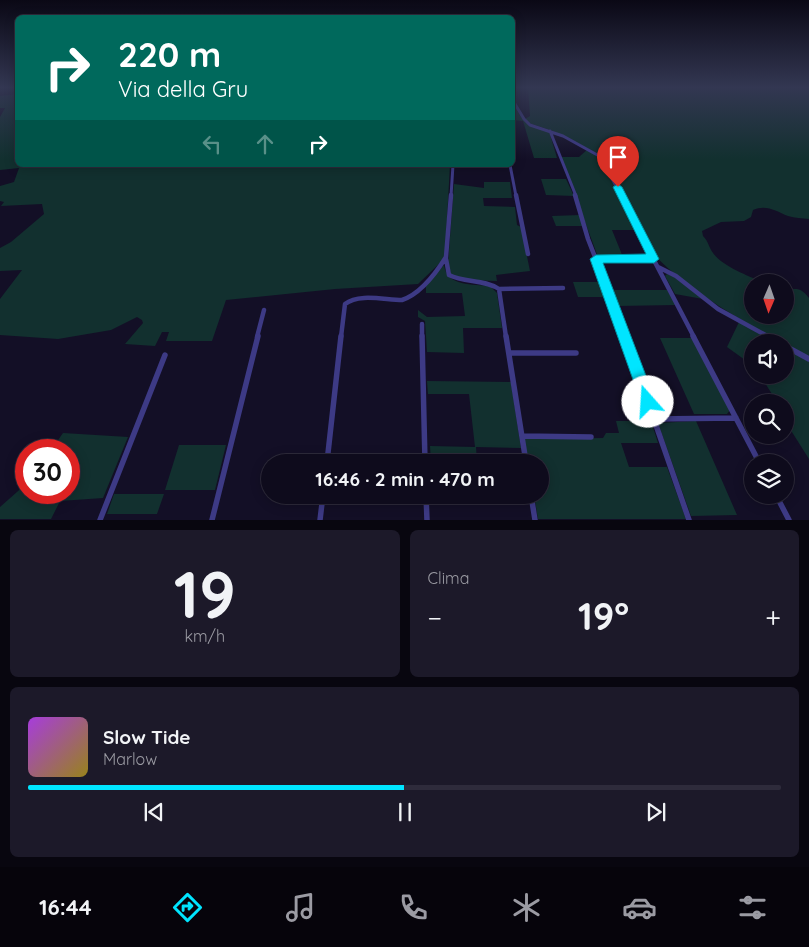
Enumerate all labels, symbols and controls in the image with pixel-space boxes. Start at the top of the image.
text: 220 m [118,32,221,76]
icon: right [35,35,100,100]
text: Via della Gru [118,75,248,103]
icon: left [198,130,226,158]
icon: ahead [251,130,279,158]
icon: right [304,130,332,158]
pin [597,136,639,187]
icon: arrive [604,143,632,171]
north arrow [744,274,794,324]
map controls [744,274,794,504]
button: sound [744,334,794,384]
position arrow [621,375,673,427]
button: search [744,394,794,444]
speed limit sign: 30 [15,439,80,504]
button: layers [744,454,794,504]
text: 16:46 · 2 min · 470 m [315,467,495,491]
text: 19 [174,553,236,634]
text: Clima [428,568,469,588]
text: 19° [578,592,629,640]
text: − [428,600,442,635]
text: + [765,600,781,635]
text: km/h [184,626,225,646]
text: Slow Tide [103,725,191,749]
text: Marlow [103,749,157,769]
icon: previous [140,798,168,826]
icon: pause [391,798,419,826]
icon: next [642,798,670,826]
icon: directions [170,890,205,925]
icon: music [283,890,318,925]
icon: phone [396,890,431,925]
icon: climate [509,890,544,925]
icon: car [622,890,657,925]
icon: filters [735,890,770,925]
text: 16:44 [39,893,92,921]

